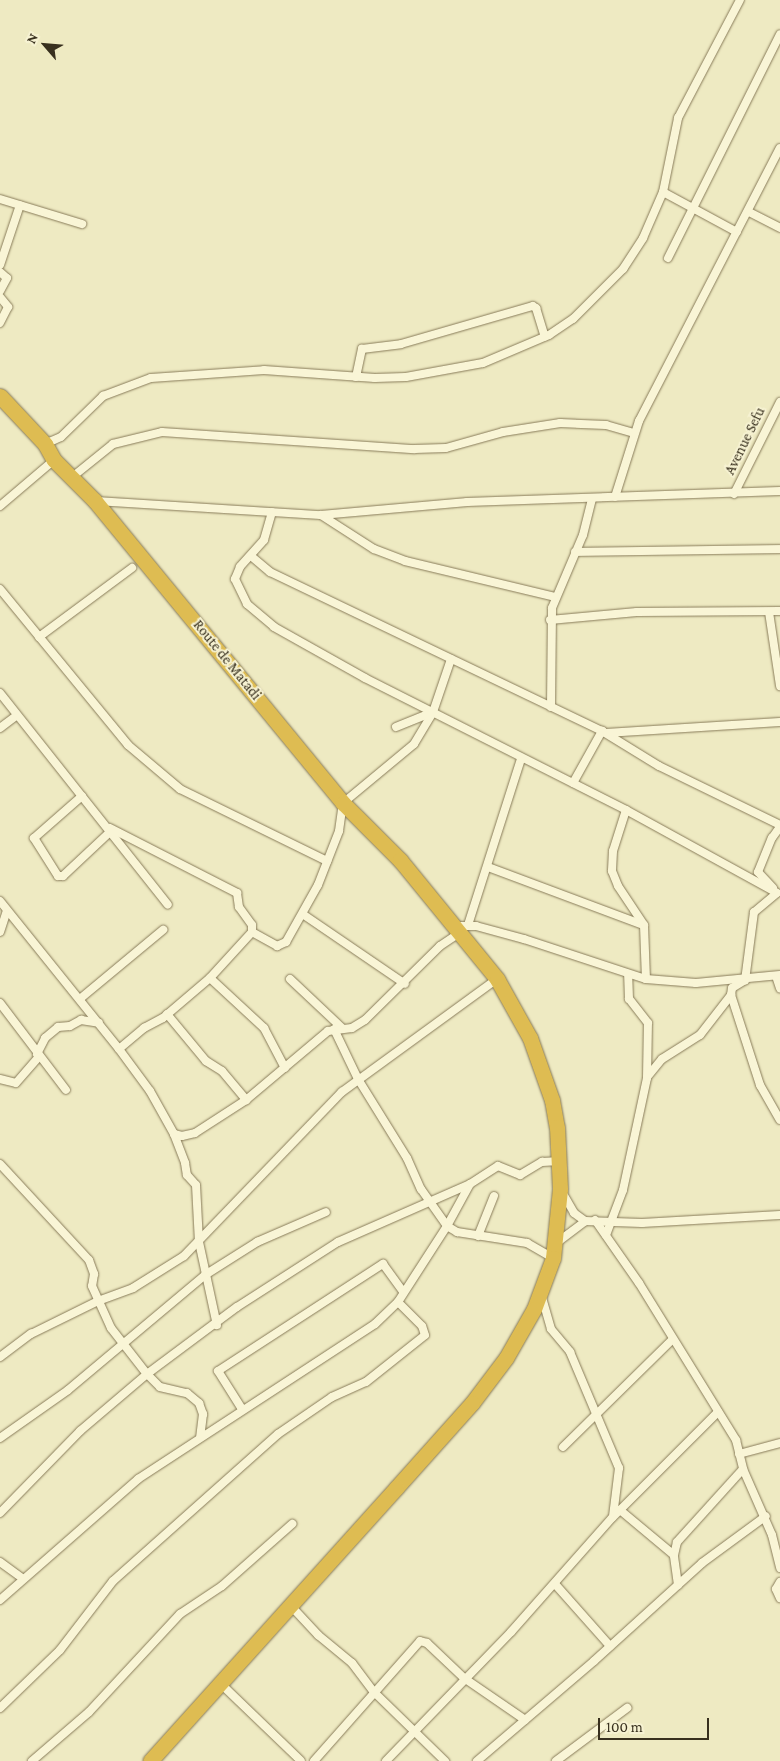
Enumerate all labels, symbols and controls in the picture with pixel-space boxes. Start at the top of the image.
north arrow [20,20,70,70]
text: N [22,30,41,46]
street label: Avenue Sefu [721,404,769,478]
street label: Route de Matadi [189,616,265,704]
scale bar [600,1708,711,1740]
text: 100 m [606,1719,643,1735]

